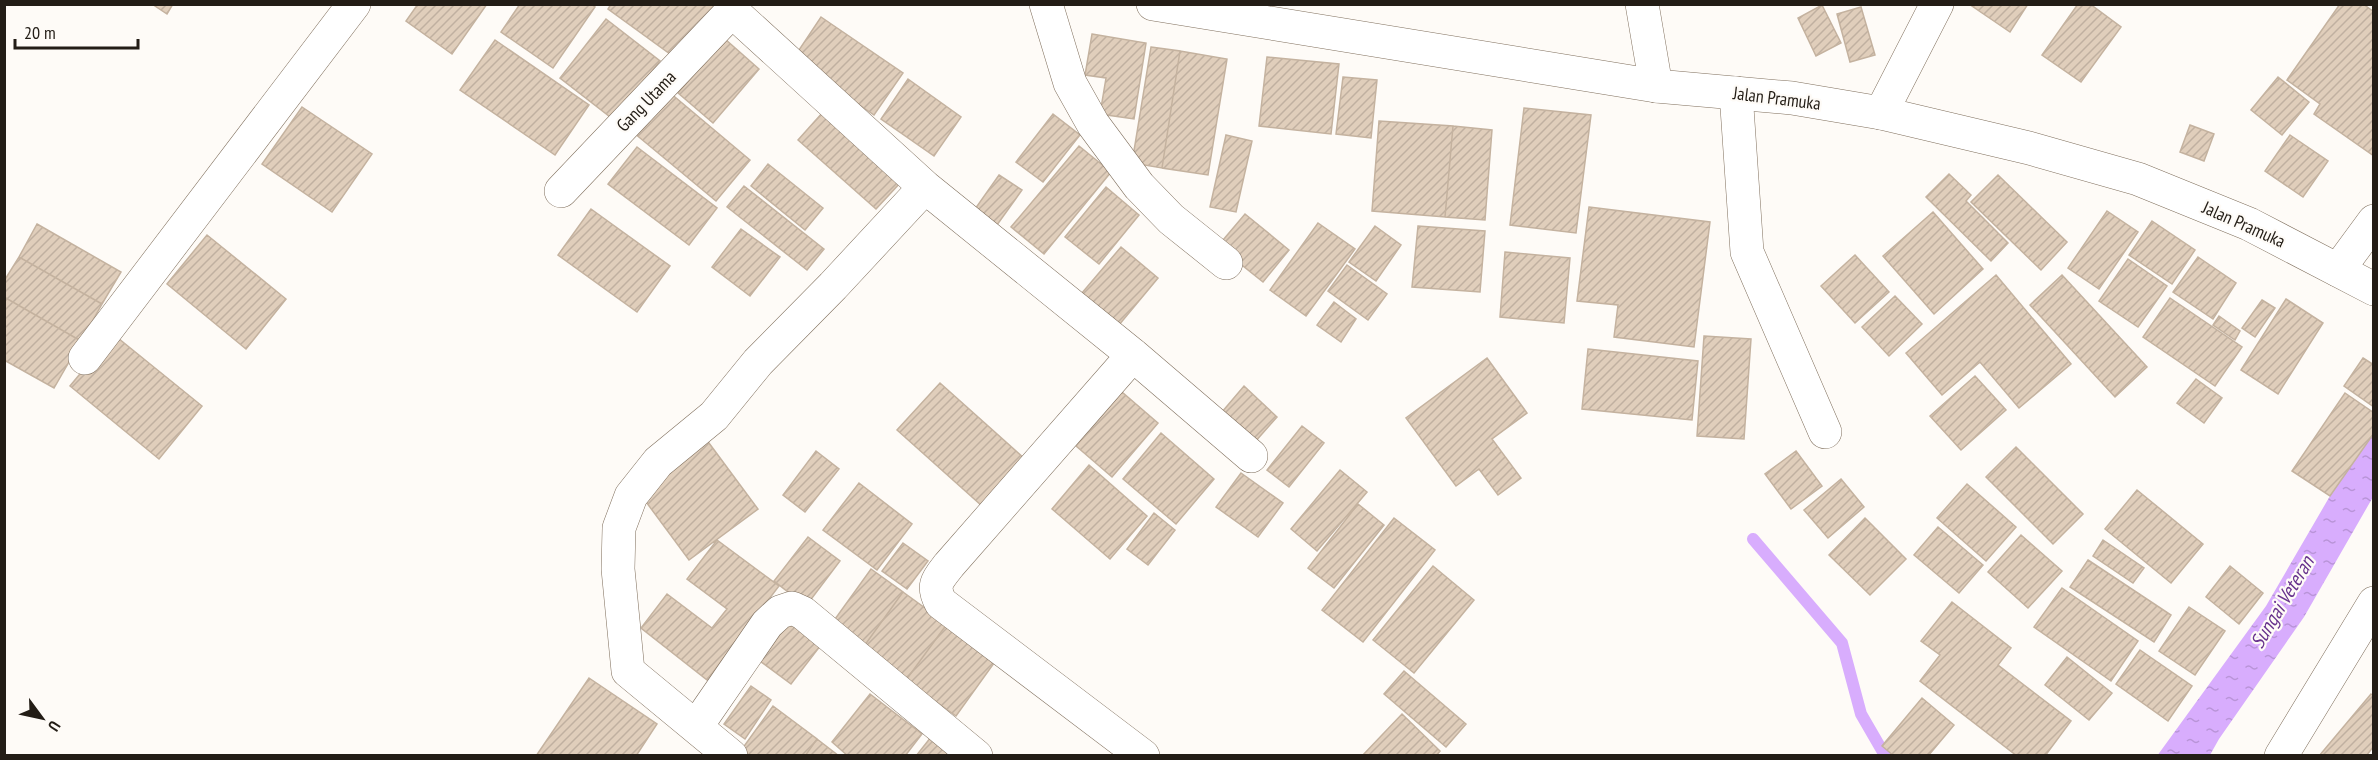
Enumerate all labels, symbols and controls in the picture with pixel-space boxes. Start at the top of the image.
scale bar [15,12,138,50]
text: 20 m [24,21,56,44]
street label: Gang Utama [611,66,681,136]
street label: Jalan Pramuka [1731,81,1822,115]
street label: Jalan Pramuka [2198,195,2289,252]
water label: Sungai Veteran [2244,550,2320,653]
north arrow [12,688,72,748]
text: U [44,717,65,735]

